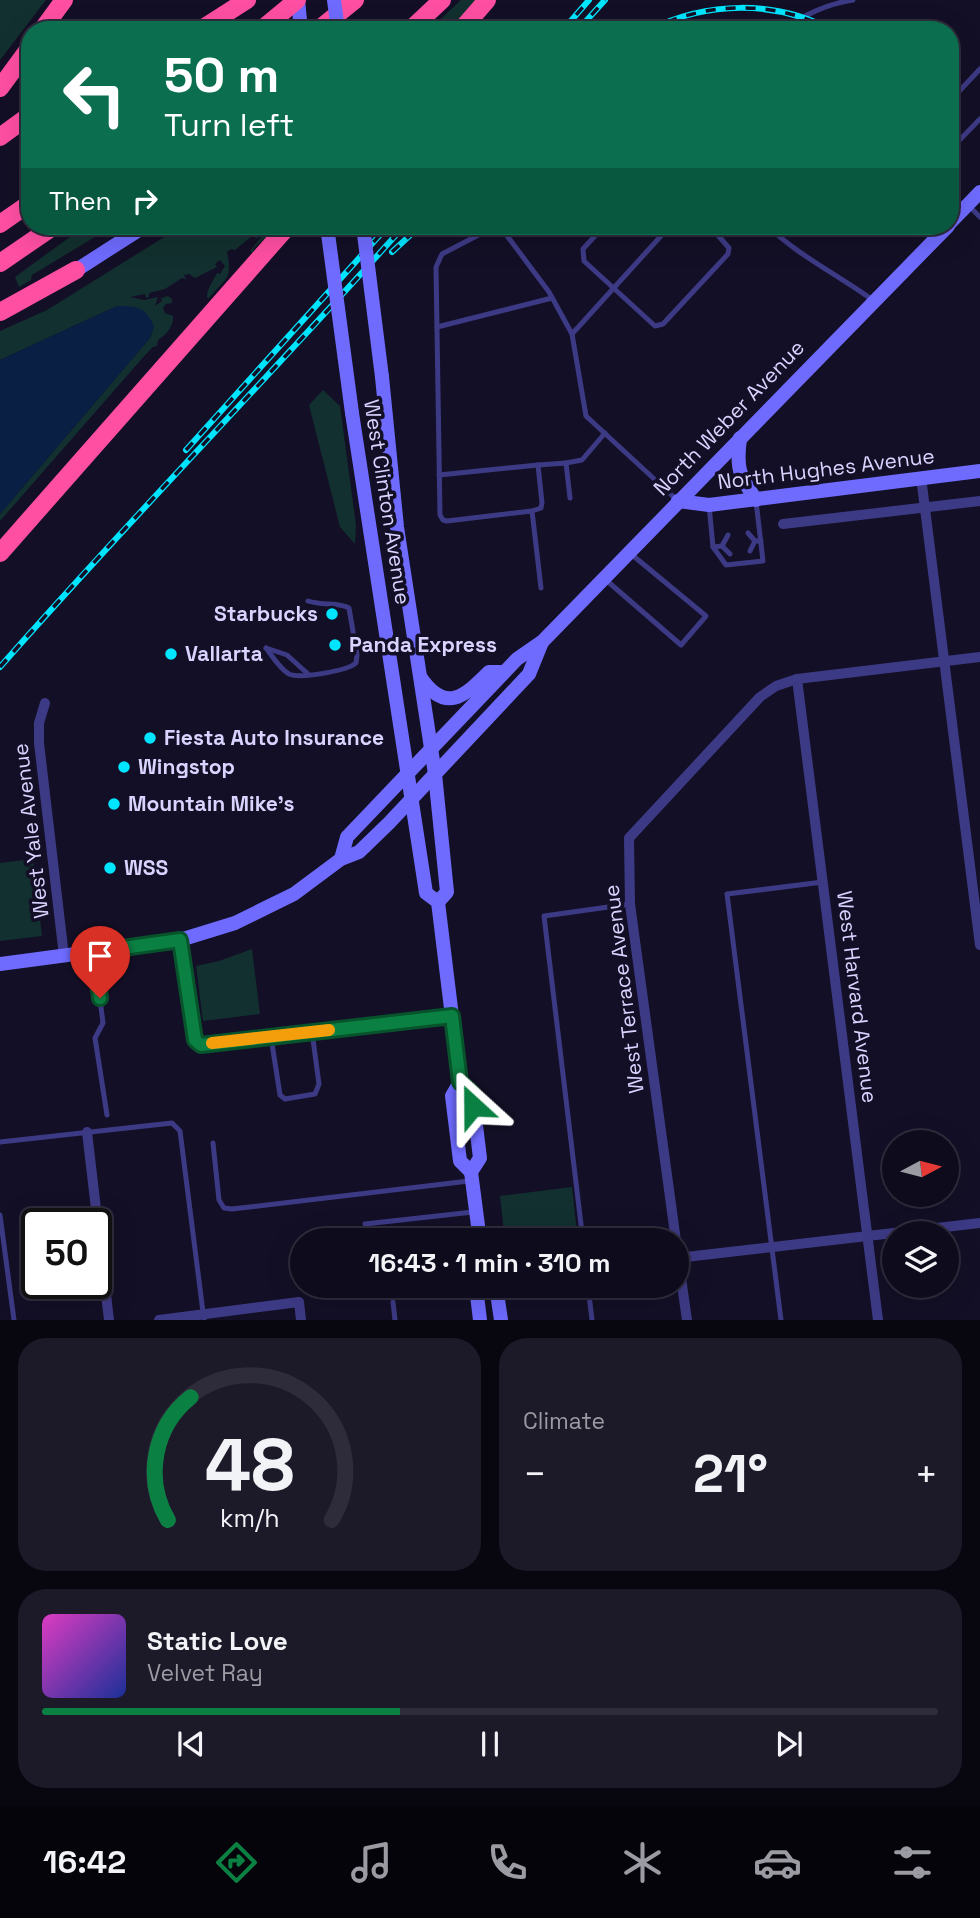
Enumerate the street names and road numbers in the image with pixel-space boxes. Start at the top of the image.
street label: North Weber Avenue [647,334,810,501]
street label: West Clinton Avenue [358,397,417,606]
street label: North Hughes Avenue [716,442,936,495]
street label: West Yale Avenue [6,742,55,920]
street label: West Terrace Avenue [597,883,650,1095]
street label: West Harvard Avenue [831,889,884,1105]

